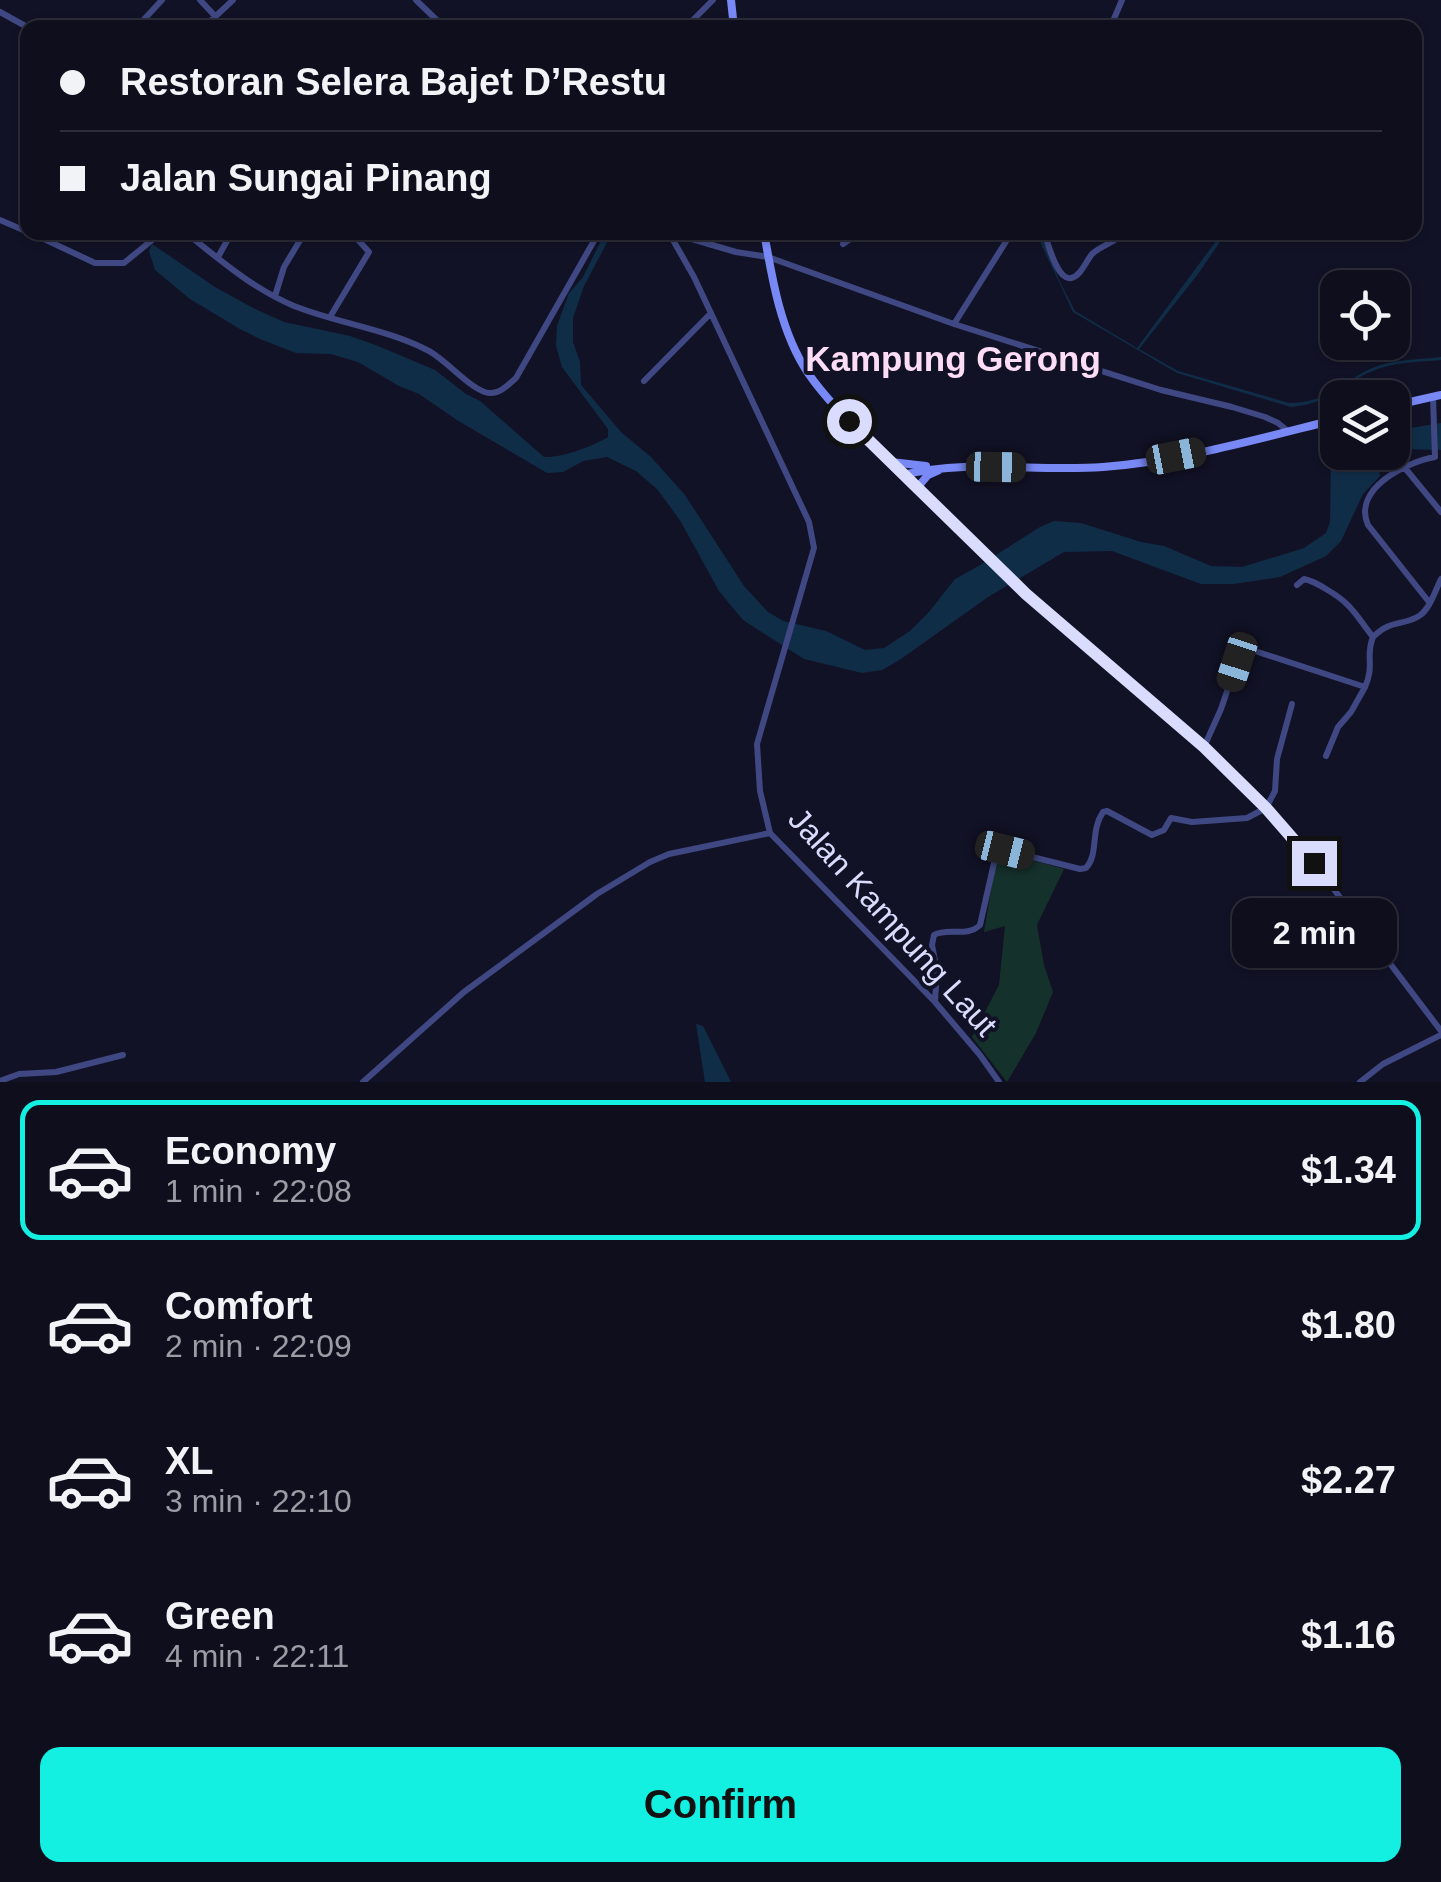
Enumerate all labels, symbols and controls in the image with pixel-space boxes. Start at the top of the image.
text: Restoran Selera Bajet D’Restu [120,61,667,103]
text: Jalan Sungai Pinang [120,157,492,199]
map controls [1320,270,1410,470]
button: locate [1320,270,1410,360]
district label: Kampung Gerong [805,339,1101,378]
button: layers [1320,380,1410,470]
route start [827,399,872,444]
car [1144,436,1208,476]
car [966,451,1026,483]
car [1213,629,1261,695]
street label: Jalan Kampung Laut [781,801,1005,1043]
car [972,828,1038,872]
route end [1292,841,1337,886]
callout: 2 min [1232,898,1396,968]
text: 2 min [1273,915,1356,951]
icon: car [45,1125,135,1215]
text: Economy [165,1130,336,1172]
text: $1.34 [1301,1149,1396,1191]
text: 1 min · 22:08 [165,1173,352,1209]
icon: car [45,1280,135,1370]
text: Comfort [165,1285,313,1327]
text: $1.80 [1301,1304,1396,1346]
text: 2 min · 22:09 [165,1328,352,1364]
icon: car [45,1435,135,1525]
text: XL [165,1440,214,1482]
text: $2.27 [1301,1459,1396,1501]
text: 3 min · 22:10 [165,1483,352,1519]
icon: car [45,1590,135,1680]
text: Green [165,1595,275,1637]
text: $1.16 [1301,1614,1396,1656]
text: 4 min · 22:11 [165,1638,349,1674]
button: Confirm [40,1747,1401,1862]

